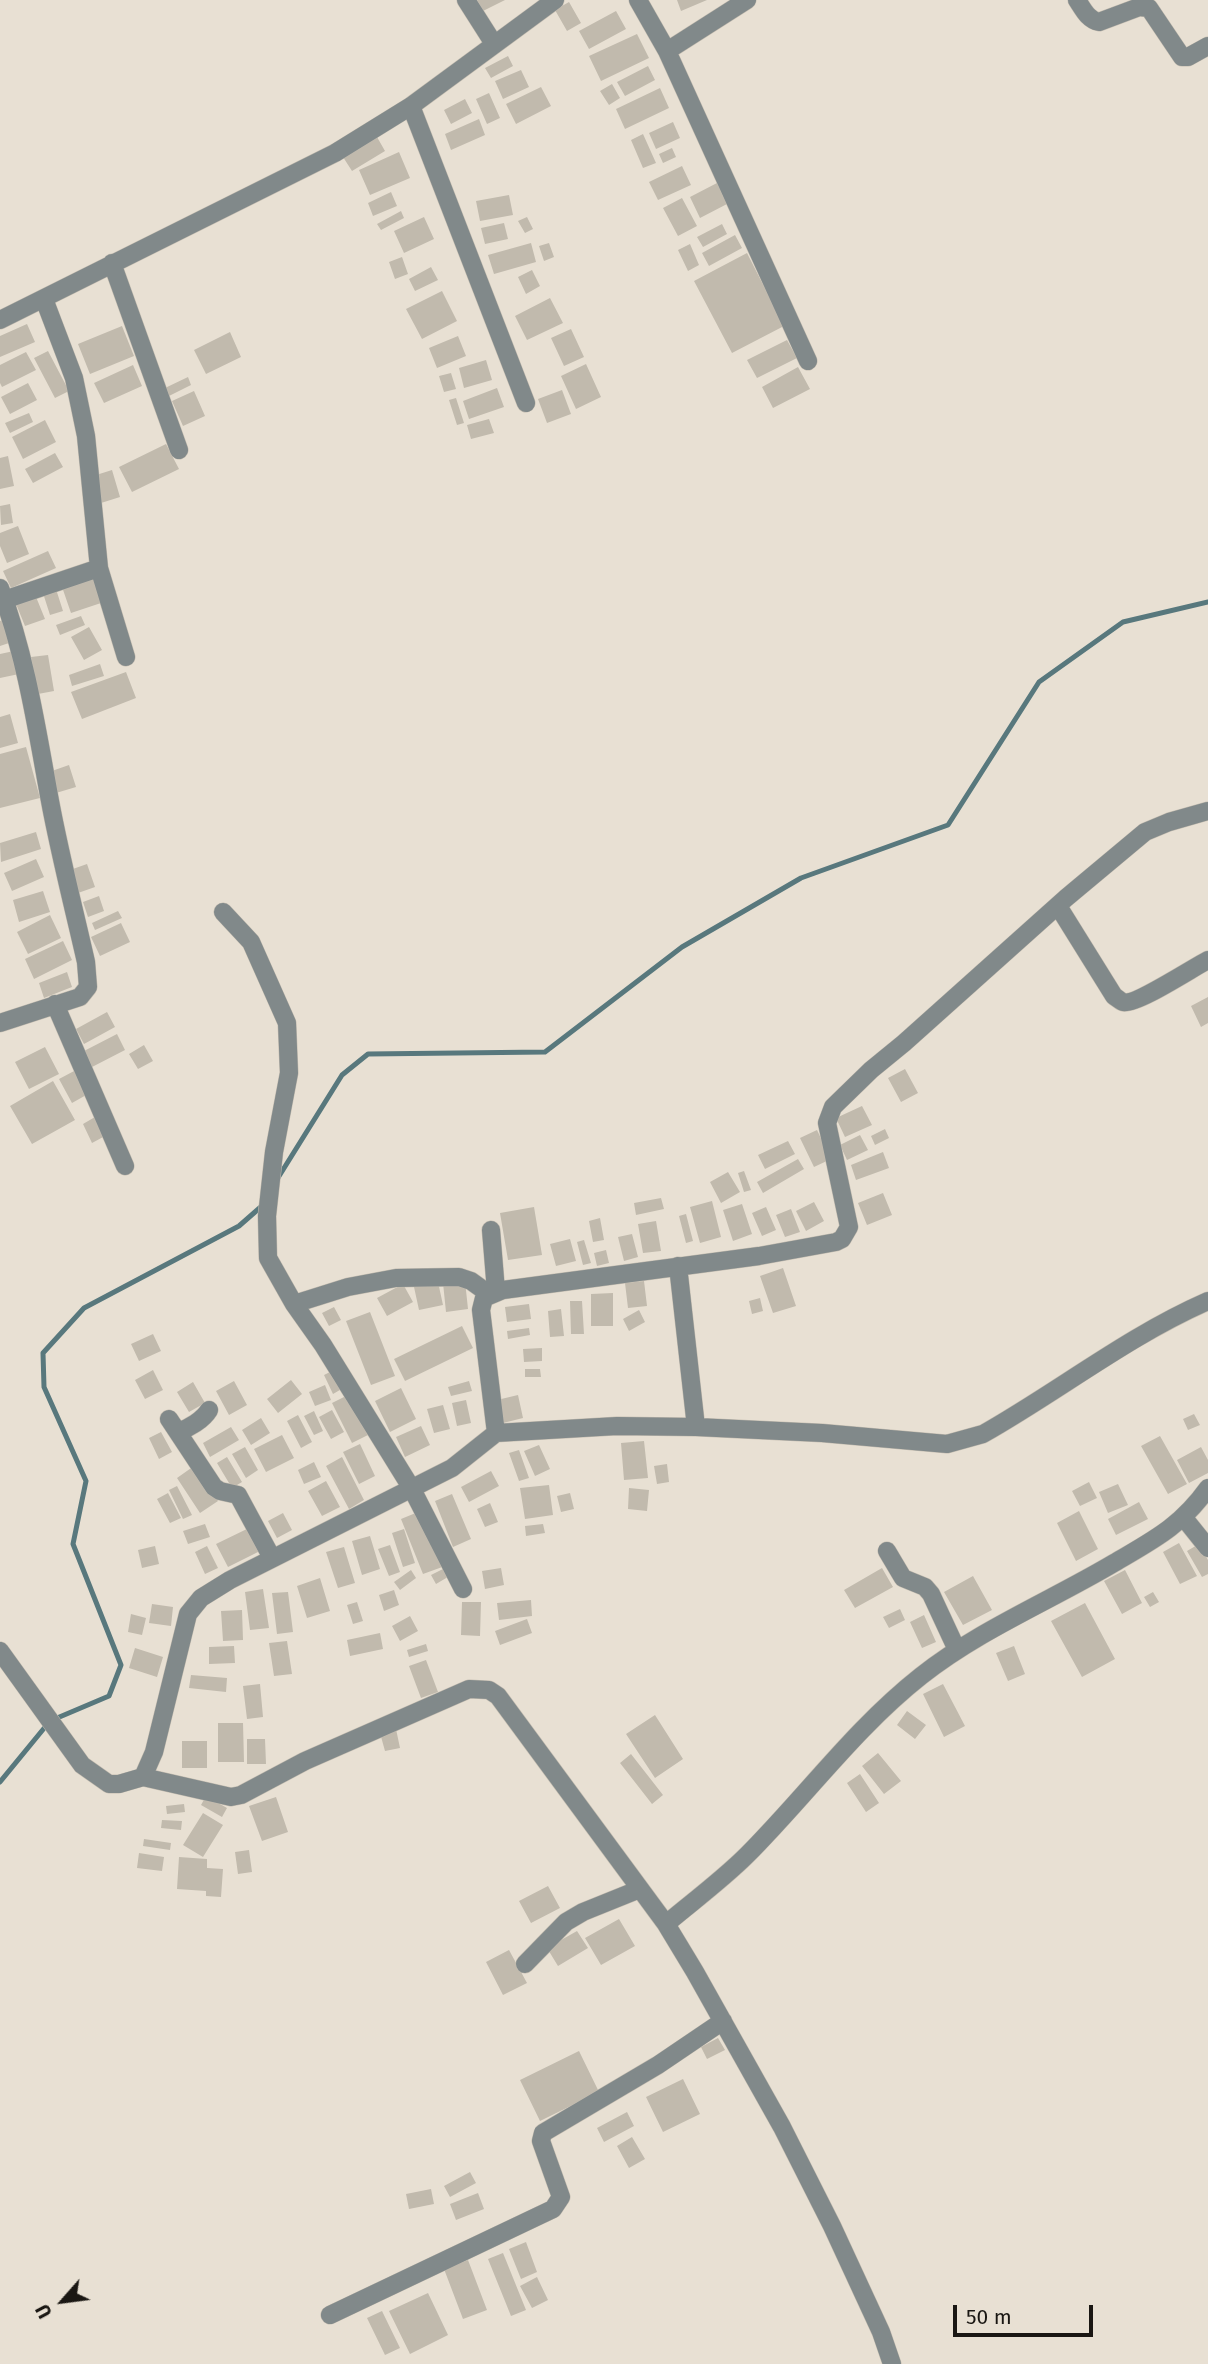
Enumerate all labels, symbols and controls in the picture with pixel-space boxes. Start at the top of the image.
north arrow [28,2266,98,2336]
scale bar [956,2290,1096,2334]
text: U [31,2300,57,2322]
text: 50 m [966,2304,1012,2330]

